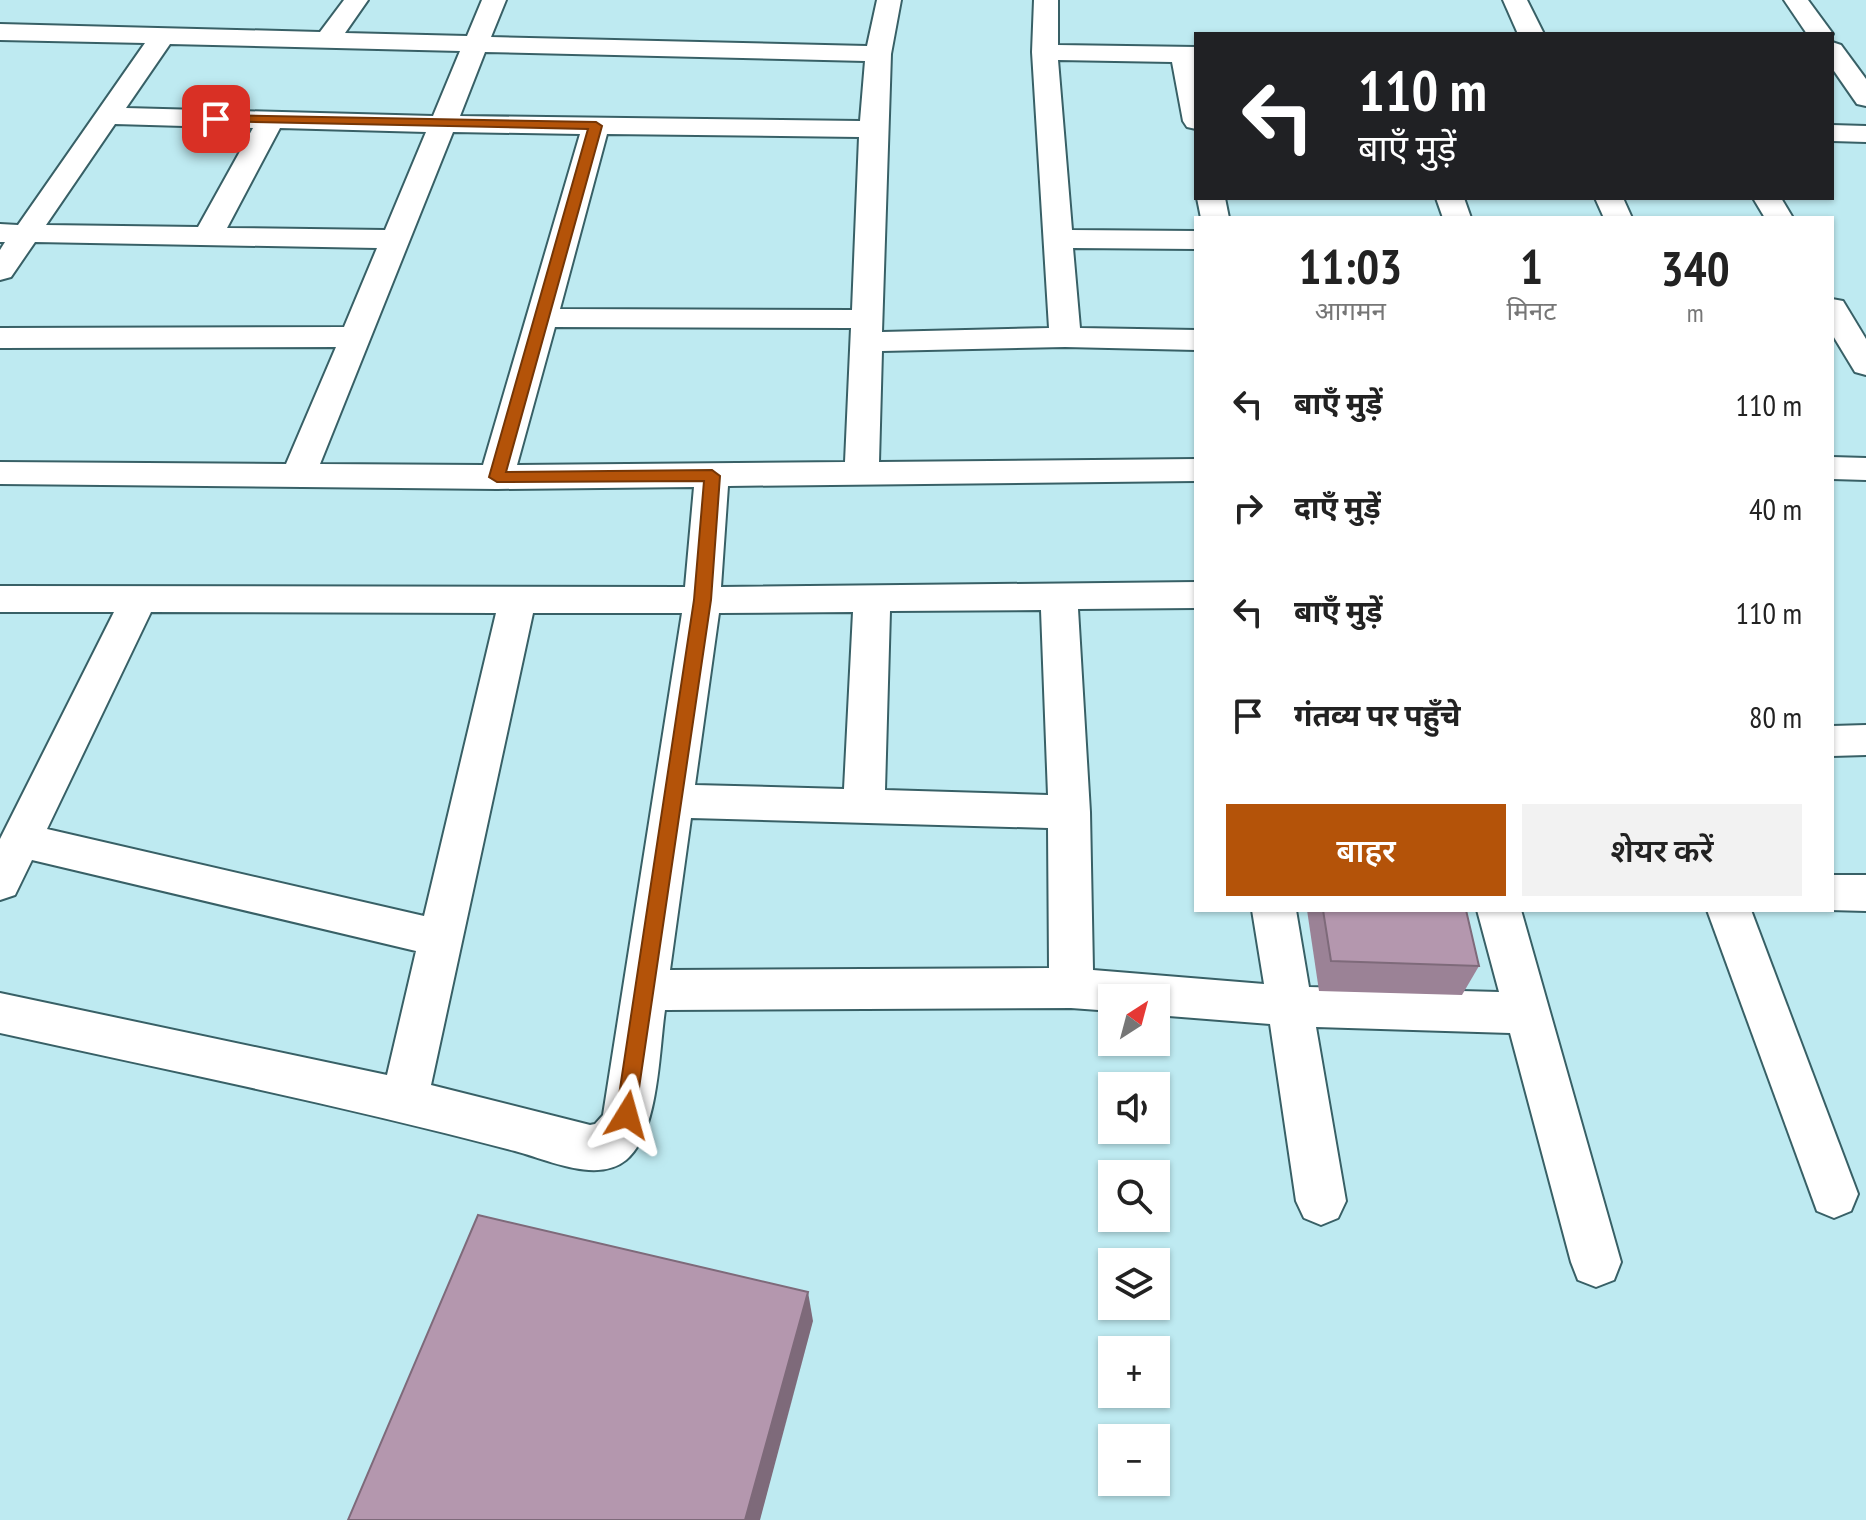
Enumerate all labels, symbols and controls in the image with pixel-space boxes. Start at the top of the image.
text: 110 m [1358,54,1487,126]
icon: left [1226,64,1330,168]
pin [182,85,250,153]
icon: arrive [194,97,238,141]
text: बाएँ मुड़ें [1358,124,1456,171]
text: 11:03 [1298,235,1402,297]
text: 1 [1520,235,1543,297]
text: 340 [1661,237,1730,299]
text: आगमन [1315,294,1386,327]
text: मिनट [1507,294,1556,327]
text: m [1687,296,1704,329]
icon: left [1226,382,1270,426]
text: बाएँ मुड़ें [1294,383,1382,422]
text: 110 m [1736,385,1802,424]
icon: right [1226,486,1270,530]
text: दाएँ मुड़ें [1294,487,1381,526]
text: 40 m [1749,489,1802,528]
icon: left [1226,590,1270,634]
text: बाएँ मुड़ें [1294,591,1382,630]
text: 110 m [1736,593,1802,632]
icon: arrive [1226,694,1270,738]
text: गंतव्य पर पहुँचे [1294,695,1461,734]
text: 80 m [1749,697,1802,736]
button: बाहर [1226,804,1506,896]
button: शेयर करें [1522,804,1802,896]
north arrow [1098,984,1170,1056]
map controls [1098,984,1170,1496]
button: sound [1098,1072,1170,1144]
position arrow [585,1073,669,1157]
button: search [1098,1160,1170,1232]
button: layers [1098,1248,1170,1320]
button: + [1098,1336,1170,1408]
button: − [1098,1424,1170,1496]

